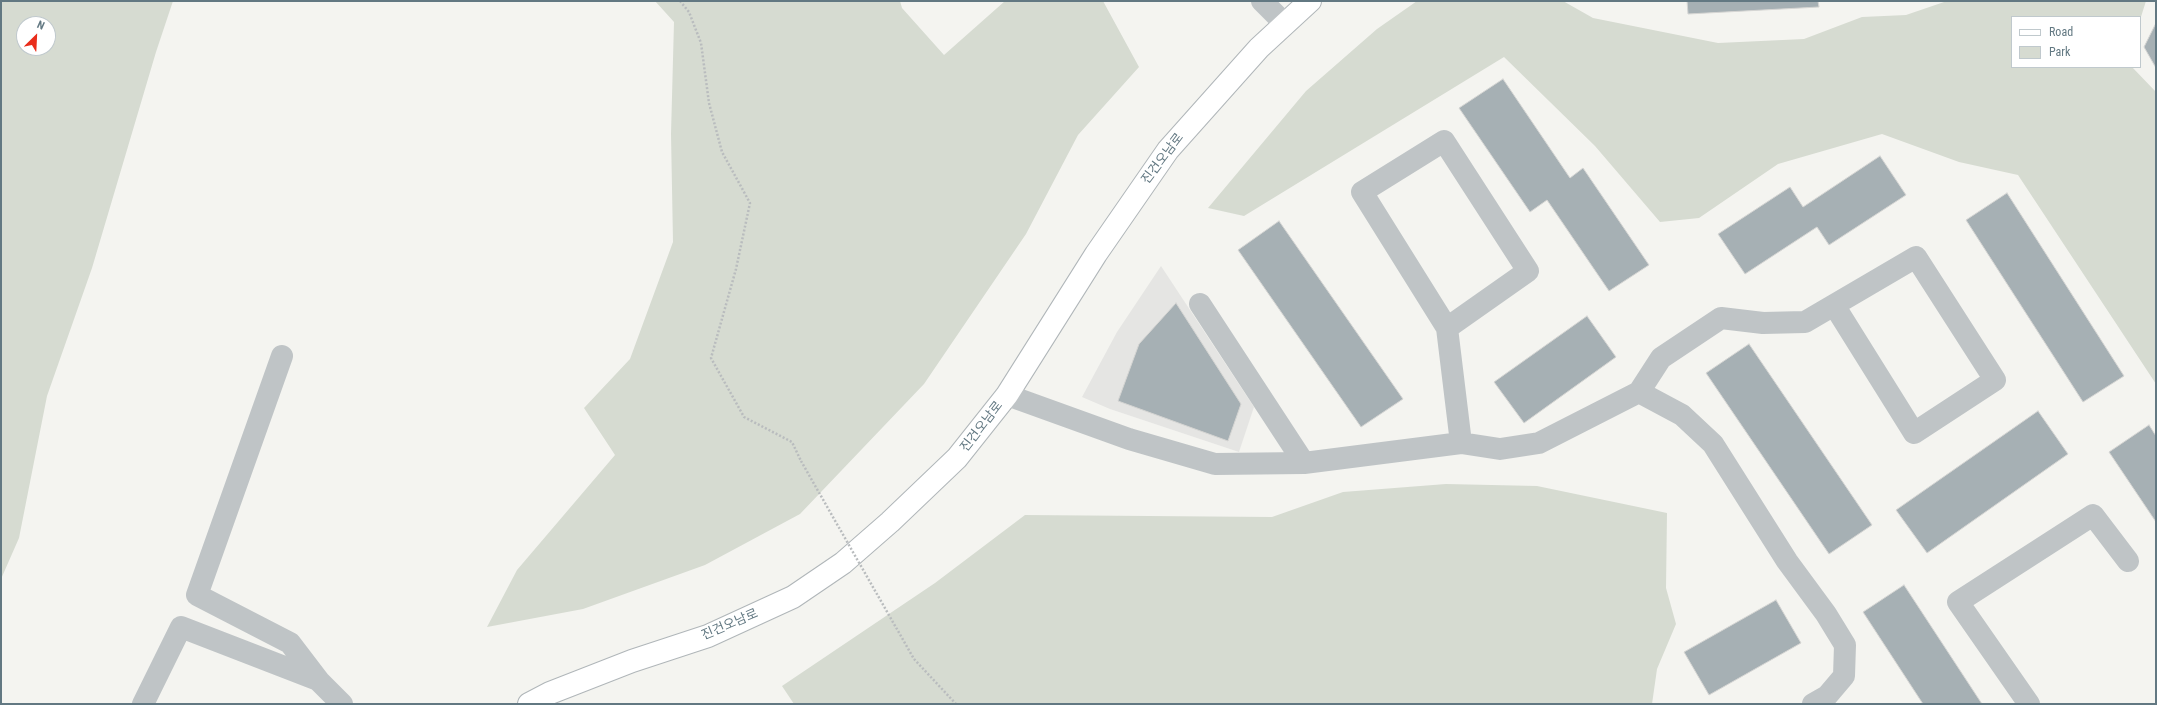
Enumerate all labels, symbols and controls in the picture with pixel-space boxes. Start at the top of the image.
north arrow [16,16,56,56]
legend [2011,16,2141,68]
text: N [35,18,46,33]
text: Road [2049,25,2073,39]
text: Park [2049,45,2070,59]
street label: 진건오남로 [1139,130,1187,188]
street label: 진건오남로 [957,399,1007,455]
street label: 진건오남로 [699,606,761,644]

